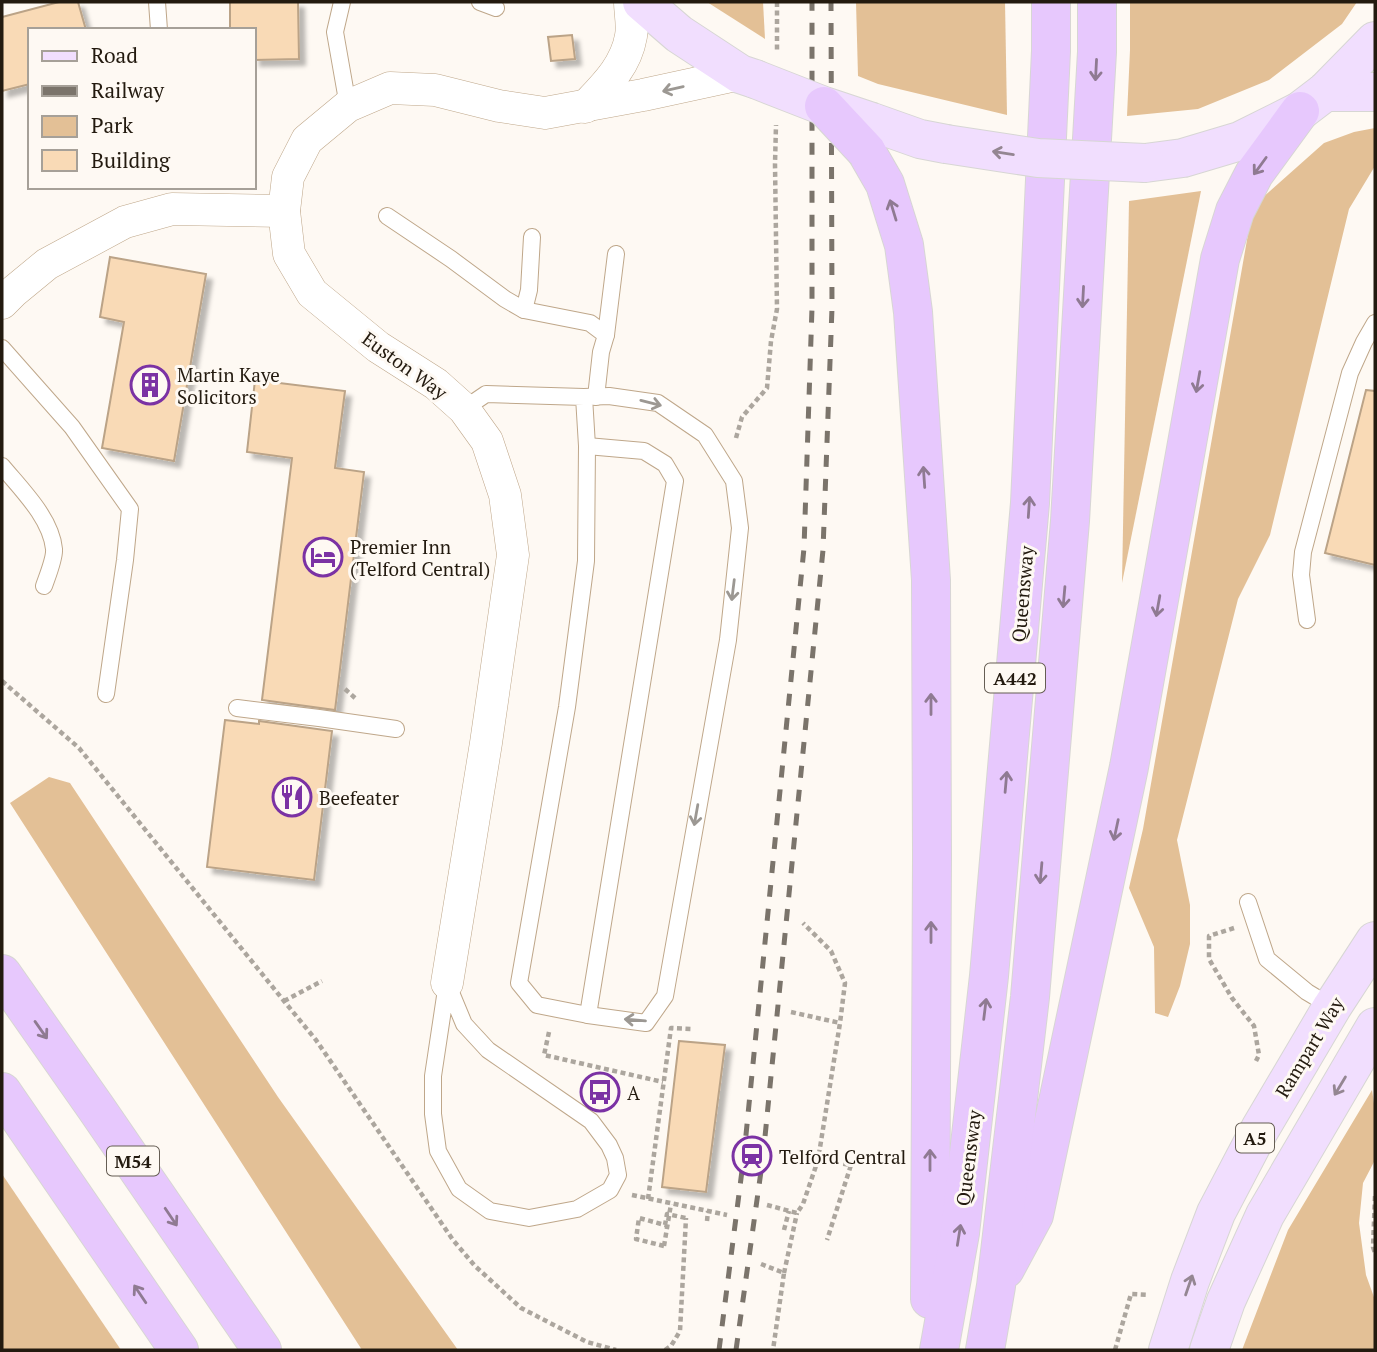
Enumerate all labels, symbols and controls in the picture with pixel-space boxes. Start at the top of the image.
legend [28,28,256,189]
text: Road [91,41,138,69]
one-way arrow [1089,58,1102,81]
text: Railway [91,76,165,104]
one-way arrow [662,82,685,96]
text: Park [91,111,133,139]
text: Building [91,146,171,174]
one-way arrow [992,146,1015,159]
one-way arrow [1253,156,1267,175]
one-way arrow [886,199,899,221]
one-way arrow [1076,285,1089,308]
street label: Euston Way [357,326,453,405]
place label: Martin Kaye Solicitors [177,362,280,409]
building icon: Martin Kaye Solicitors [129,364,171,406]
one-way arrow [1190,371,1204,393]
one-way arrow [640,397,662,410]
one-way arrow [917,466,930,488]
one-way arrow [1023,496,1036,519]
place label: Premier Inn (Telford Central) [350,534,490,581]
hotel icon: Premier Inn (Telford Central) [302,536,344,578]
street label: Queensway [1005,544,1039,643]
one-way arrow [727,578,740,601]
one-way arrow [1057,586,1070,608]
one-way arrow [1150,595,1164,617]
road number: A442 [985,664,1045,692]
one-way arrow [924,693,938,716]
one-way arrow [1000,771,1013,794]
restaurant icon: Beefeater [271,776,313,818]
place label: Beefeater [319,785,400,810]
one-way arrow [689,803,702,826]
one-way arrow [1108,818,1122,841]
one-way arrow [1034,861,1047,884]
one-way arrow [924,921,938,944]
street label: Rampart Way [1269,992,1349,1102]
one-way arrow [979,998,992,1021]
one-way arrow [624,1013,647,1026]
one-way arrow [34,1020,48,1039]
bus stop icon: A [579,1071,621,1113]
one-way arrow [1333,1075,1347,1095]
place label: A [627,1080,640,1105]
street label: Queensway [950,1108,986,1207]
road number: A5 [1236,1124,1274,1153]
station icon: Telford Central [731,1135,773,1177]
place label: Telford Central [779,1144,906,1169]
road number: M54 [107,1146,159,1176]
one-way arrow [923,1148,937,1171]
one-way arrow [163,1207,178,1226]
one-way arrow [953,1224,966,1247]
one-way arrow [1184,1275,1196,1297]
one-way arrow [133,1285,147,1304]

